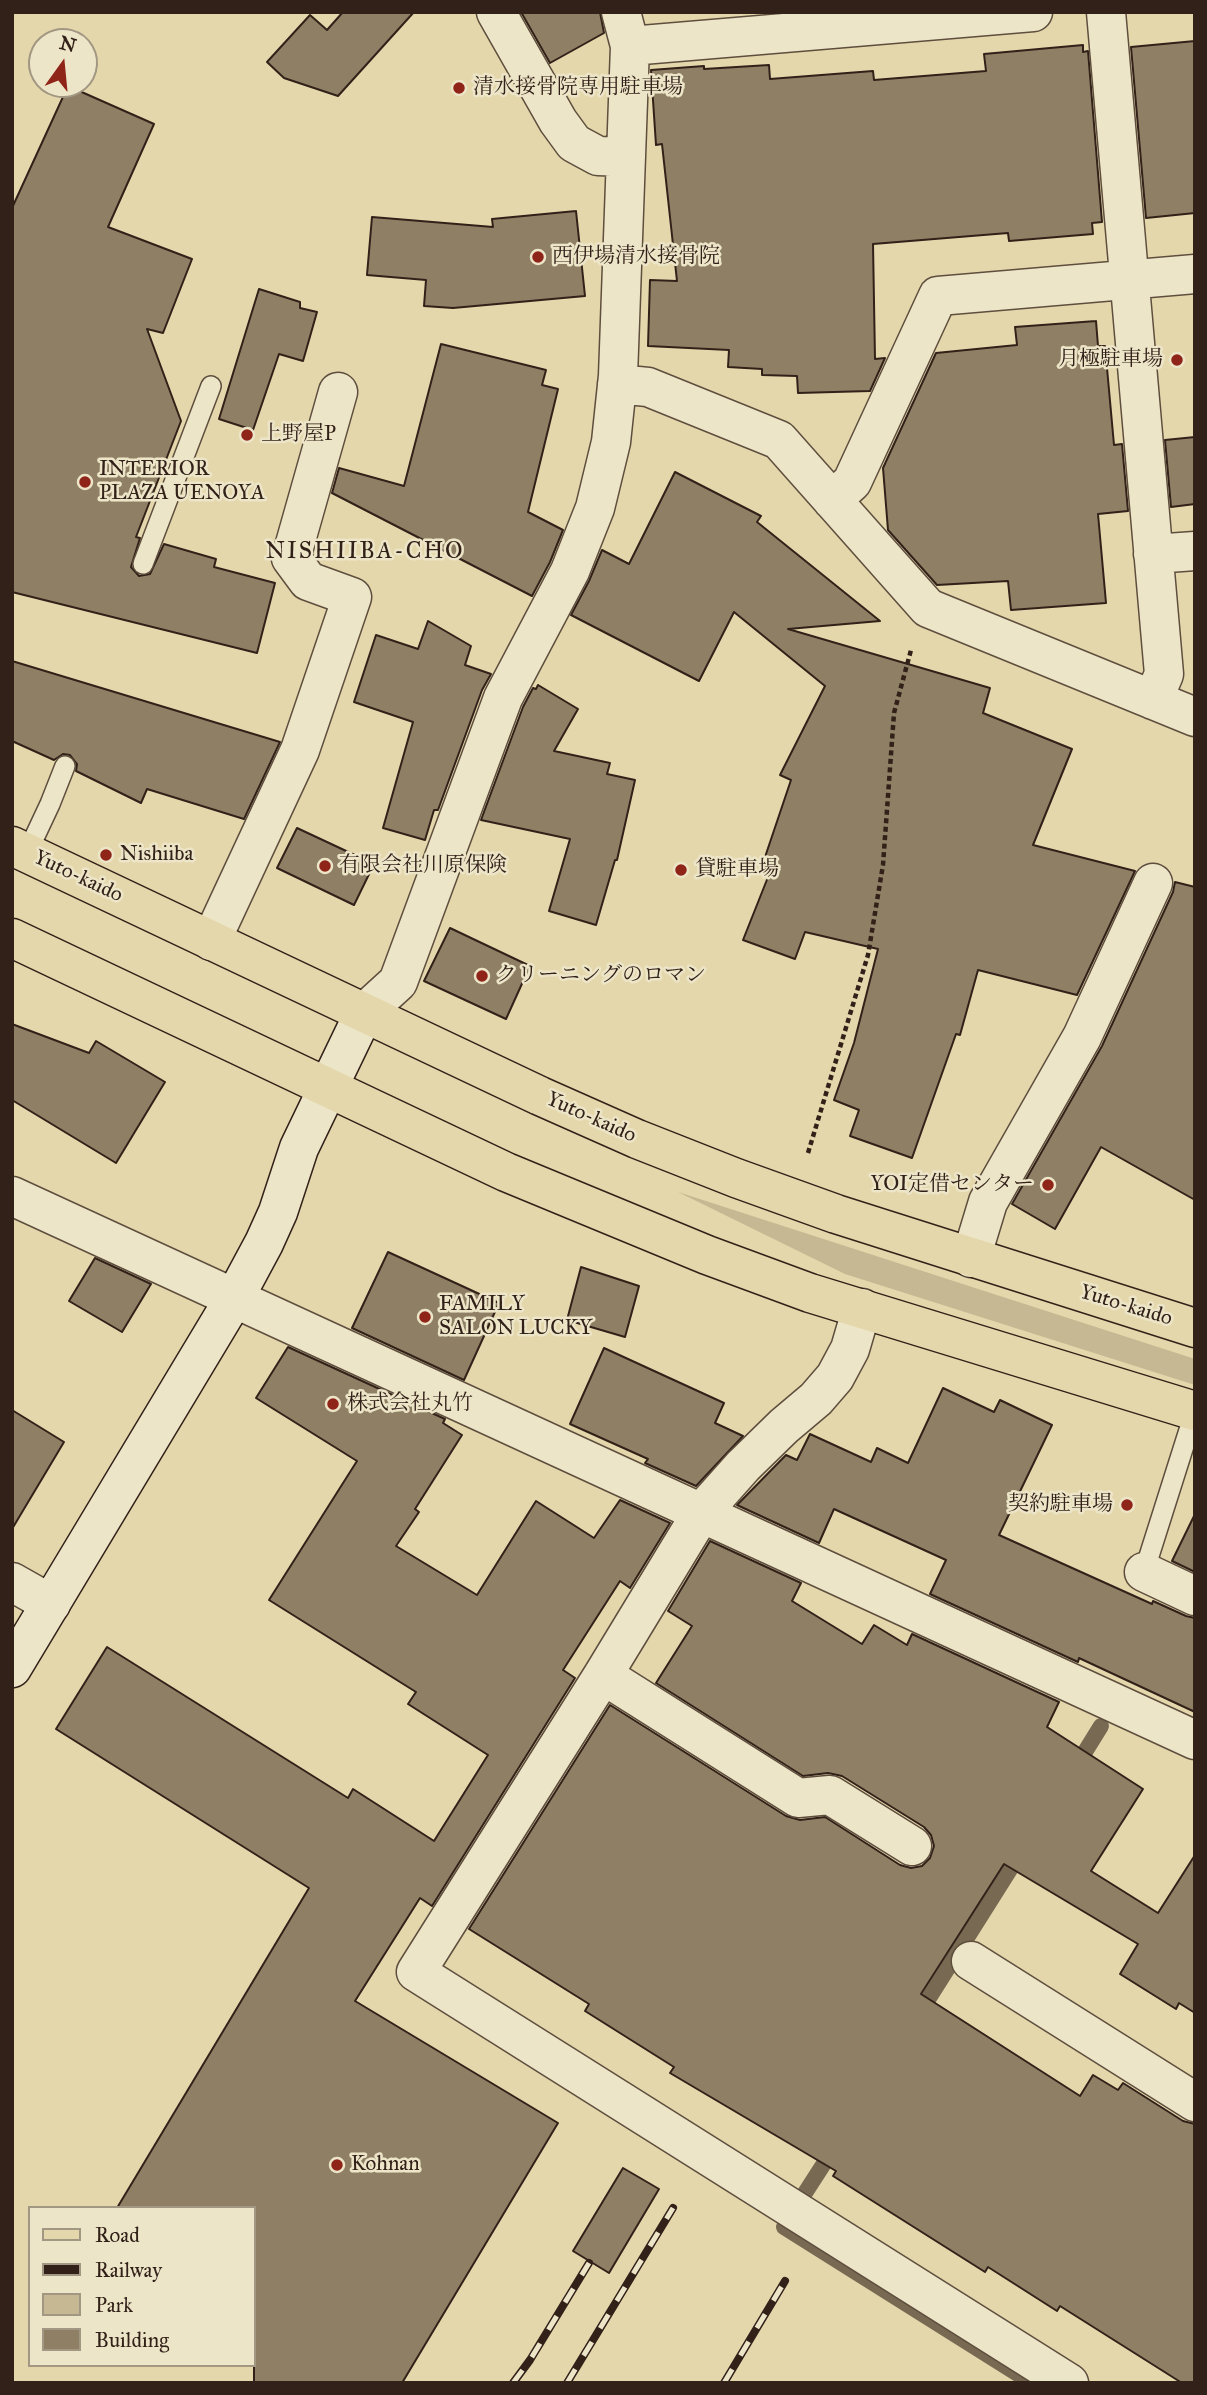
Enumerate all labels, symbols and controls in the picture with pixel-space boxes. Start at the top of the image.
north arrow [28,28,98,98]
text: N [57,31,79,57]
place label: 清水接骨院専用駐車場 [473,75,683,101]
marker: 清水接骨院専用駐車場 [451,80,467,96]
place label: 西伊場清水接骨院 [552,244,720,270]
marker: 西伊場清水接骨院 [530,249,546,265]
place label: 月極駐車場 [1058,347,1163,373]
marker: 月極駐車場 [1169,352,1185,368]
place label: 上野屋P [261,422,336,448]
marker: 上野屋P [239,427,255,443]
place label: INTERIOR PLAZA UENOYA [99,457,265,507]
marker: INTERIOR PLAZA UENOYA [77,474,93,490]
district label: NISHIIBA-CHO [267,538,463,566]
place label: Nishiiba [120,842,193,868]
street label: Yuto-kaido [29,845,127,909]
marker: Nishiiba [98,847,114,863]
place label: 有限会社川原保険 [339,853,507,879]
place label: 貸駐車場 [695,857,779,883]
marker: 有限会社川原保険 [317,858,333,874]
marker: 貸駐車場 [673,862,689,878]
place label: クリーニングのロマン [496,963,706,989]
marker: クリーニングのロマン [474,968,490,984]
street label: Yuto-kaido [542,1087,640,1149]
place label: YOI定借センター [870,1172,1034,1198]
marker: YOI定借センター [1040,1177,1056,1193]
street label: Yuto-kaido [1077,1280,1175,1332]
place label: FAMILY SALON LUCKY [439,1292,592,1342]
marker: FAMILY SALON LUCKY [417,1309,433,1325]
place label: 株式会社丸竹 [347,1391,473,1417]
marker: 株式会社丸竹 [325,1396,341,1412]
place label: 契約駐車場 [1008,1492,1113,1518]
marker: 契約駐車場 [1119,1497,1135,1513]
place label: Kohnan [351,2152,420,2178]
marker: Kohnan [329,2157,345,2173]
legend [28,2206,256,2367]
text: Road [95,2222,140,2248]
text: Railway [95,2257,162,2283]
text: Park [95,2292,133,2318]
text: Building [95,2327,169,2353]

